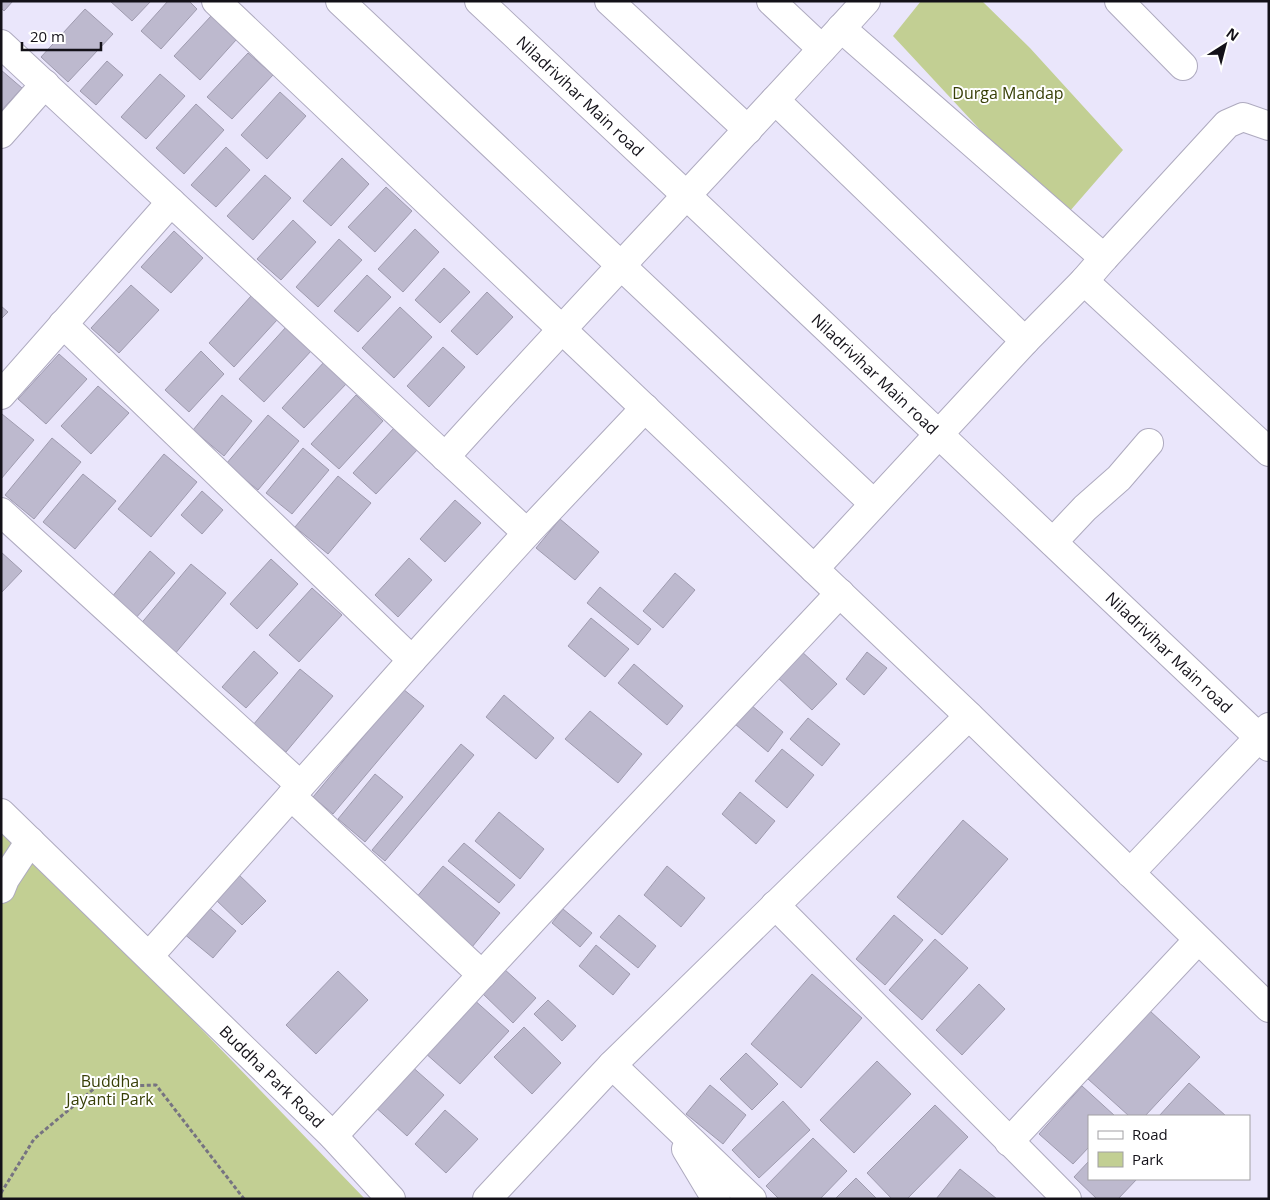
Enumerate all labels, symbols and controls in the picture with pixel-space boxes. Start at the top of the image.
scale bar [22,20,101,52]
north arrow [1200,20,1250,70]
text: N [1223,23,1243,45]
text: 20 m [30,26,65,46]
street label: Niladrivihar Main road [512,31,649,161]
park label: Durga Mandap [952,82,1064,104]
street label: Niladrivihar Main road [807,309,943,439]
street label: Niladrivihar Main road [1101,587,1237,718]
street label: Buddha Park Road [215,1020,329,1133]
park label: Buddha Jayanti Park [64,1070,154,1110]
legend [1088,1115,1250,1180]
text: Road [1132,1124,1168,1144]
text: Park [1132,1149,1163,1169]

